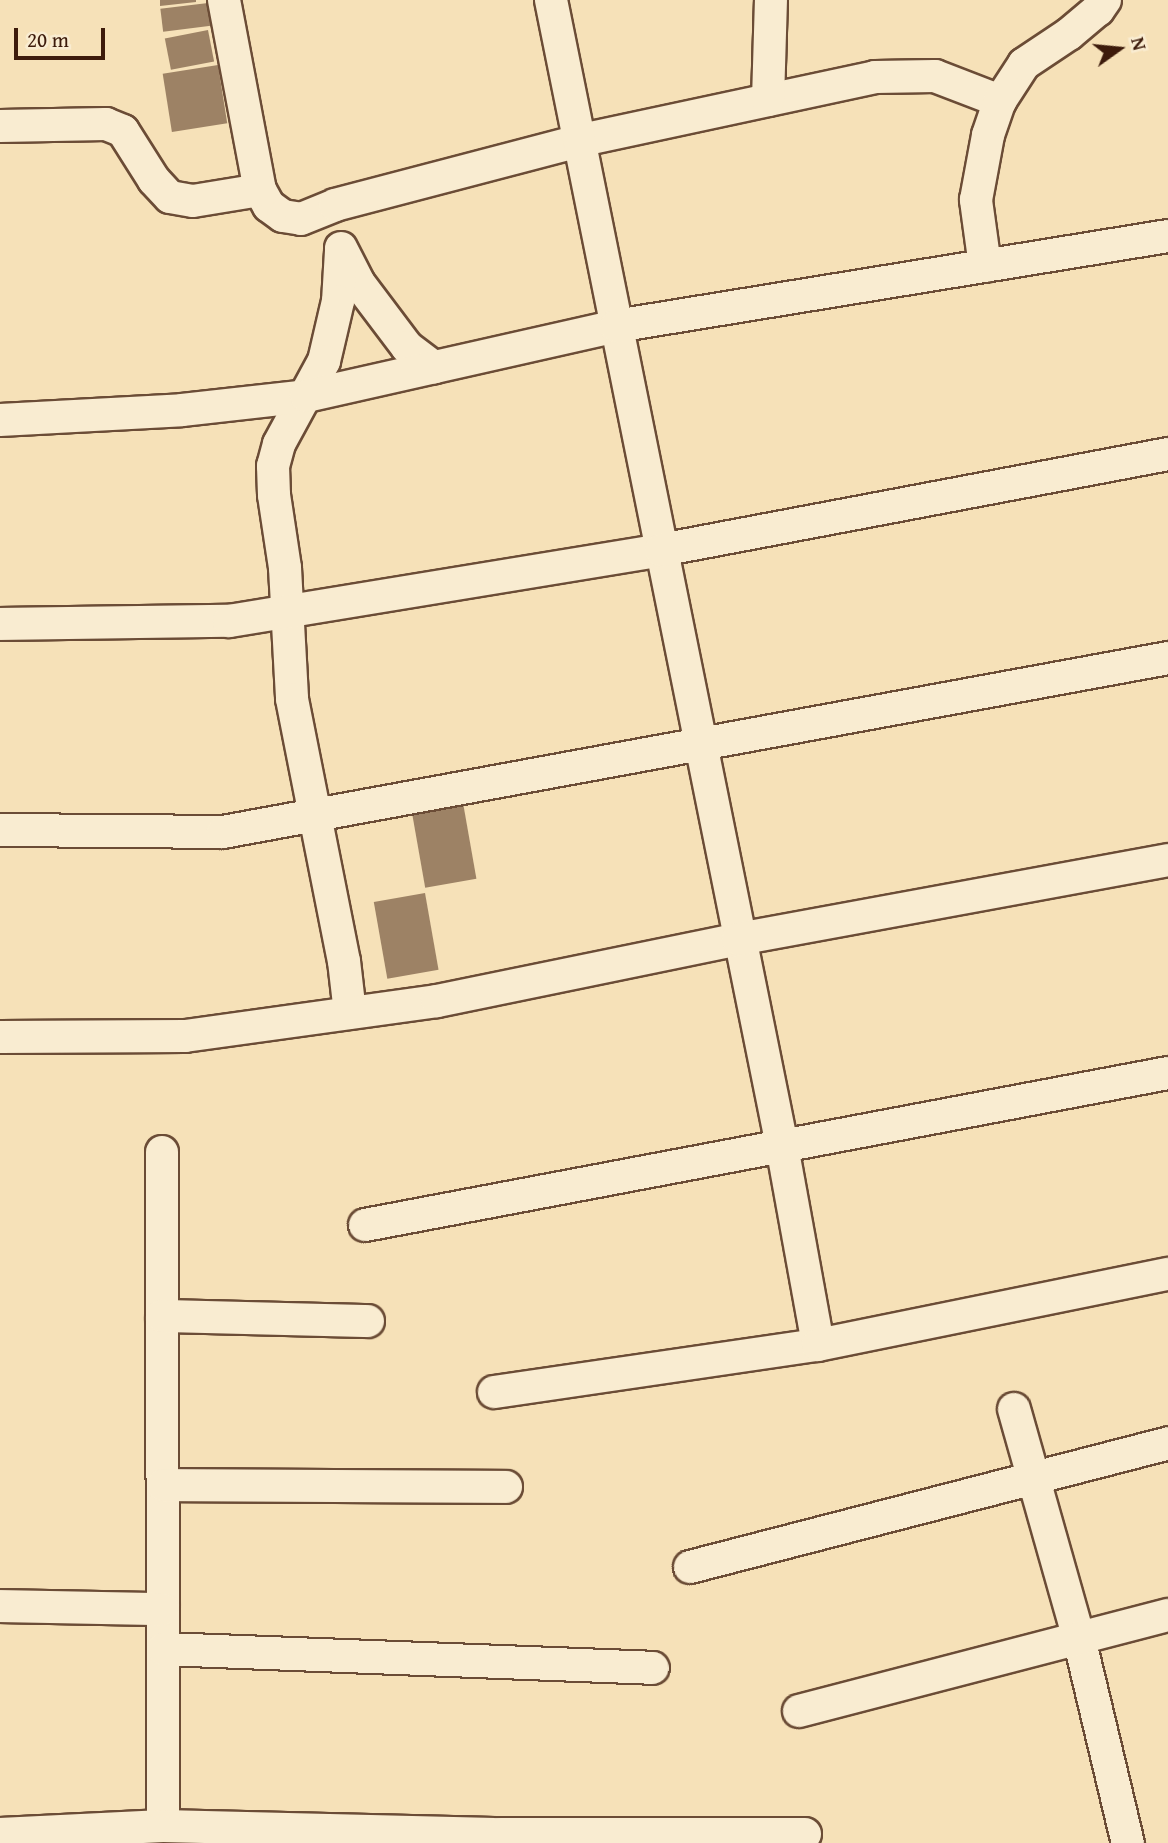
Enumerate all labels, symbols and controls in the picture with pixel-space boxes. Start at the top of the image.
scale bar [18,14,108,58]
north arrow [1084,14,1154,84]
text: 20 m [27,24,69,55]
text: N [1124,34,1154,53]

